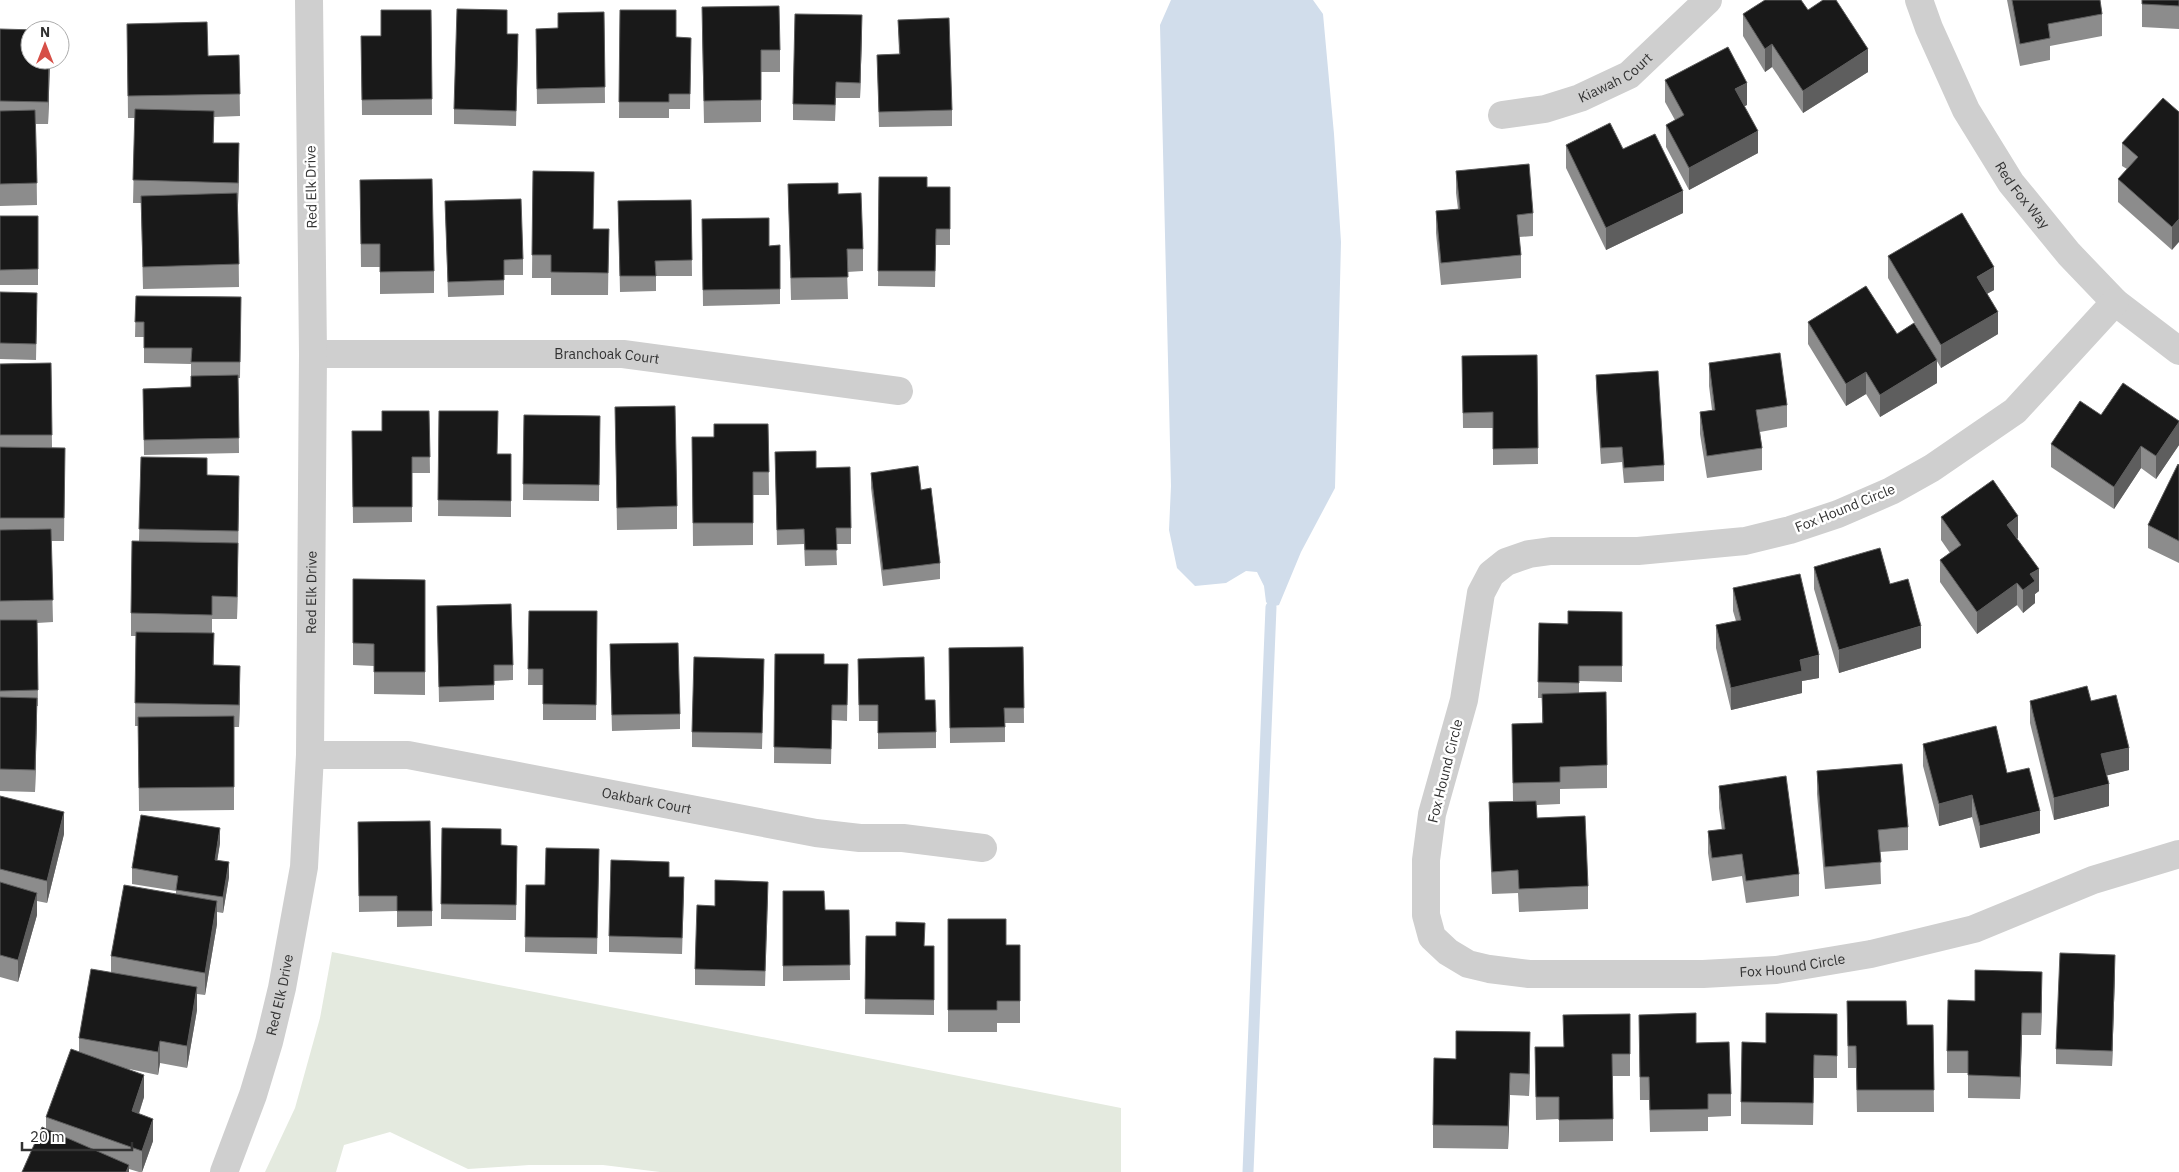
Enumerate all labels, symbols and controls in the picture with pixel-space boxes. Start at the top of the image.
north arrow [20,20,70,70]
text: N [40,23,50,41]
street label: Kiawah Court [1575,49,1656,107]
street label: Red Elk Drive [301,145,321,229]
street label: Red Fox Way [1991,158,2054,233]
street label: Branchoak Court [554,345,661,368]
street label: Fox Hound Circle [1792,480,1898,536]
street label: Red Elk Drive [302,550,321,634]
street label: Fox Hound Circle [1423,717,1467,825]
street label: Oakbark Court [600,783,693,818]
street label: Fox Hound Circle [1739,949,1847,981]
street label: Red Elk Drive [262,952,297,1037]
scale bar [22,1120,132,1152]
text: 20 m [30,1127,65,1146]

